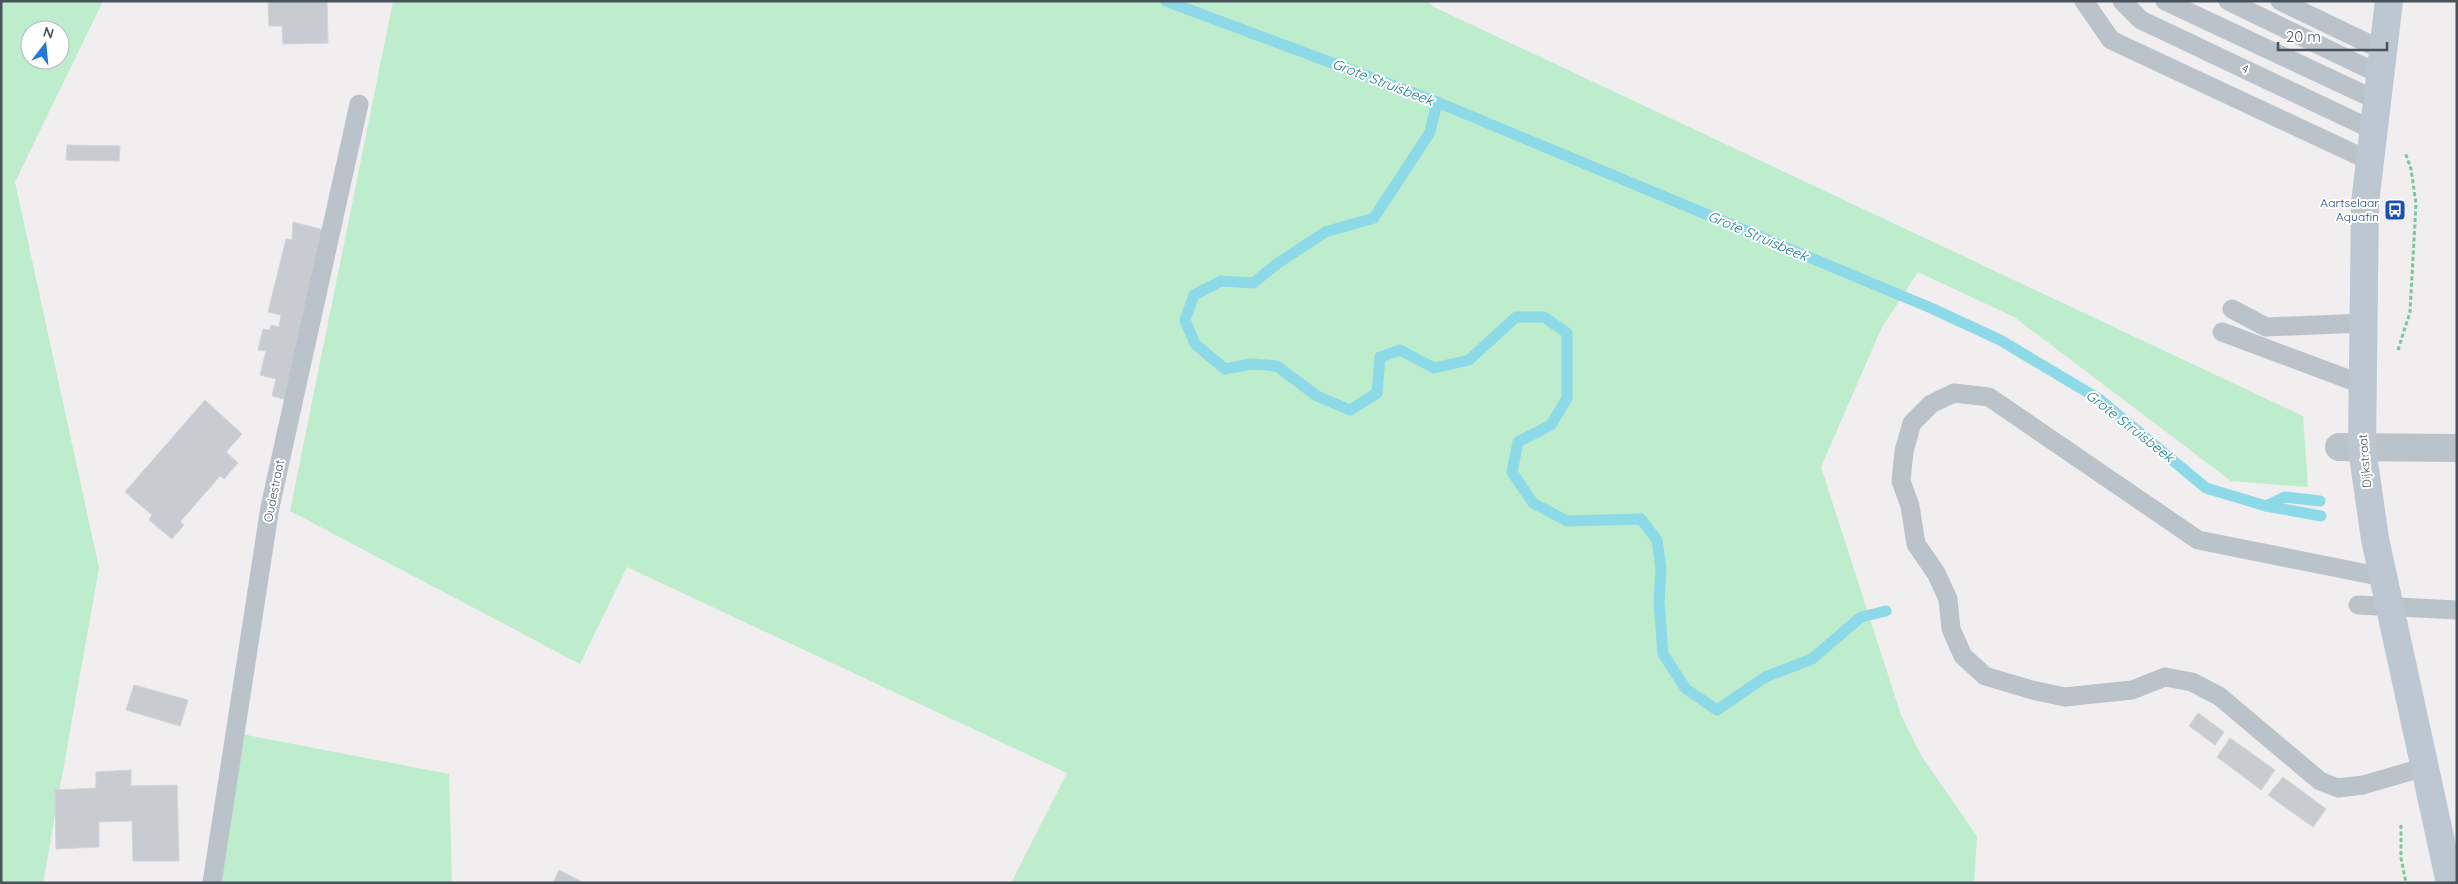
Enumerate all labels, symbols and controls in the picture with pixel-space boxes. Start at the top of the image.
north arrow [20,20,70,70]
scale bar [2278,20,2387,52]
text: N [41,22,56,43]
text: 20 m [2286,27,2321,46]
water label: Grote Struisbeek [1330,54,1438,110]
street label: 4 [2239,60,2251,77]
place label: Aartselaar Aquafin [2320,195,2379,224]
bus stop icon: Aartselaar Aquafin [2383,198,2407,222]
water label: Grote Struisbeek [1705,207,1812,266]
water label: Grote Struisbeek [2082,386,2179,467]
street label: Dijkstraat [2355,434,2374,488]
street label: Oudestraat [260,459,287,523]

